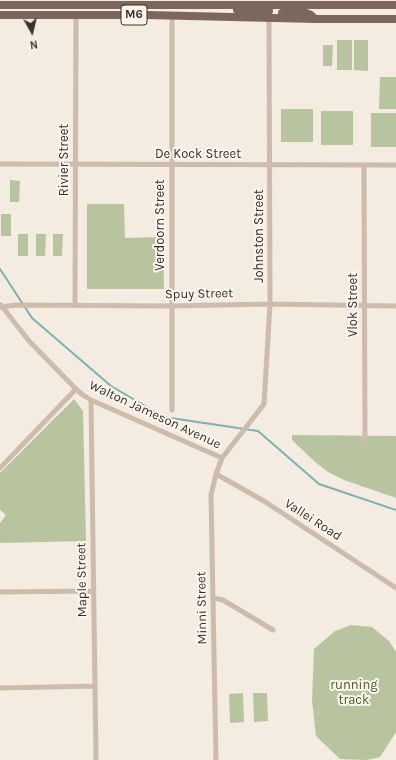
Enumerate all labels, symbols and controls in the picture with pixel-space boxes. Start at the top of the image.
road number: M6 [121,5,147,25]
north arrow [12,12,52,52]
text: N [29,37,39,51]
street label: Rivier Street [56,124,72,196]
street label: De Kock Street [155,146,241,162]
street label: Verdoorn Street [152,179,168,271]
street label: Johnston Street [251,189,267,283]
street label: Vlok Street [345,273,361,337]
street label: Spuy Street [165,286,233,302]
street label: Walton Jameson Avenue [87,378,223,452]
street label: Vallei Road [282,496,344,544]
street label: Maple Street [74,542,90,618]
street label: Minni Street [194,571,210,645]
park label: running track [330,677,378,708]

